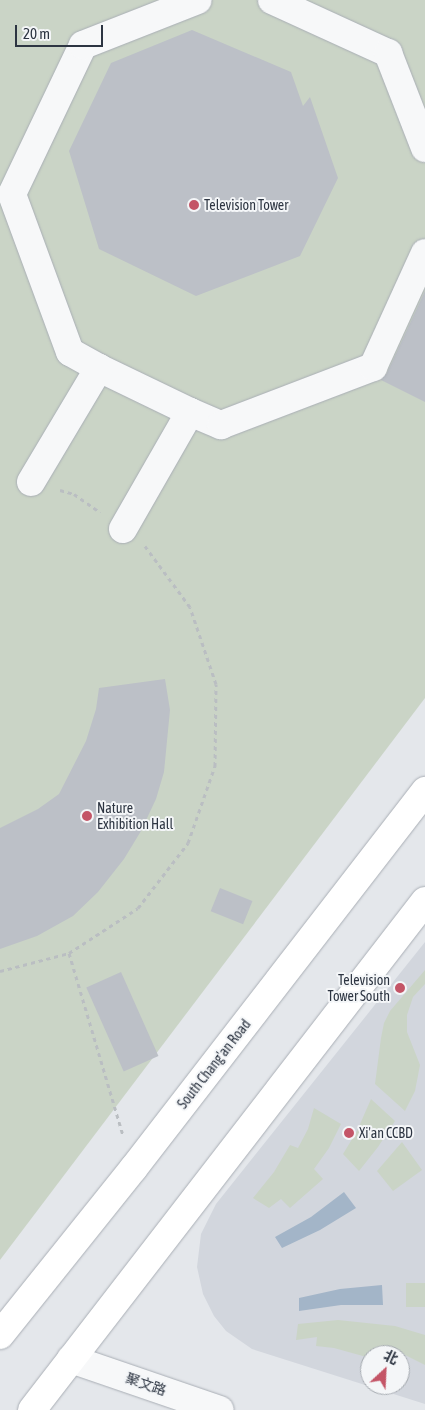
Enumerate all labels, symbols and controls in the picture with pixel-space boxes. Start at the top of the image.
scale bar [18,15,105,47]
text: 20 m [23,25,50,42]
place label: Television Tower [204,197,288,213]
marker: Television Tower [188,199,200,211]
place label: Nature Exhibition Hall [97,800,173,832]
marker: Nature Exhibition Hall [81,810,93,822]
place label: Television Tower South [328,972,390,1004]
marker: Television Tower South [394,982,406,994]
street label: South Chang'an Road [174,1016,254,1112]
place label: Xi'an CCBD [359,1125,413,1141]
marker: Xi'an CCBD [343,1127,355,1139]
north arrow [360,1345,410,1395]
text: 北 [381,1347,401,1368]
street label: 聚文路 [123,1369,169,1399]

